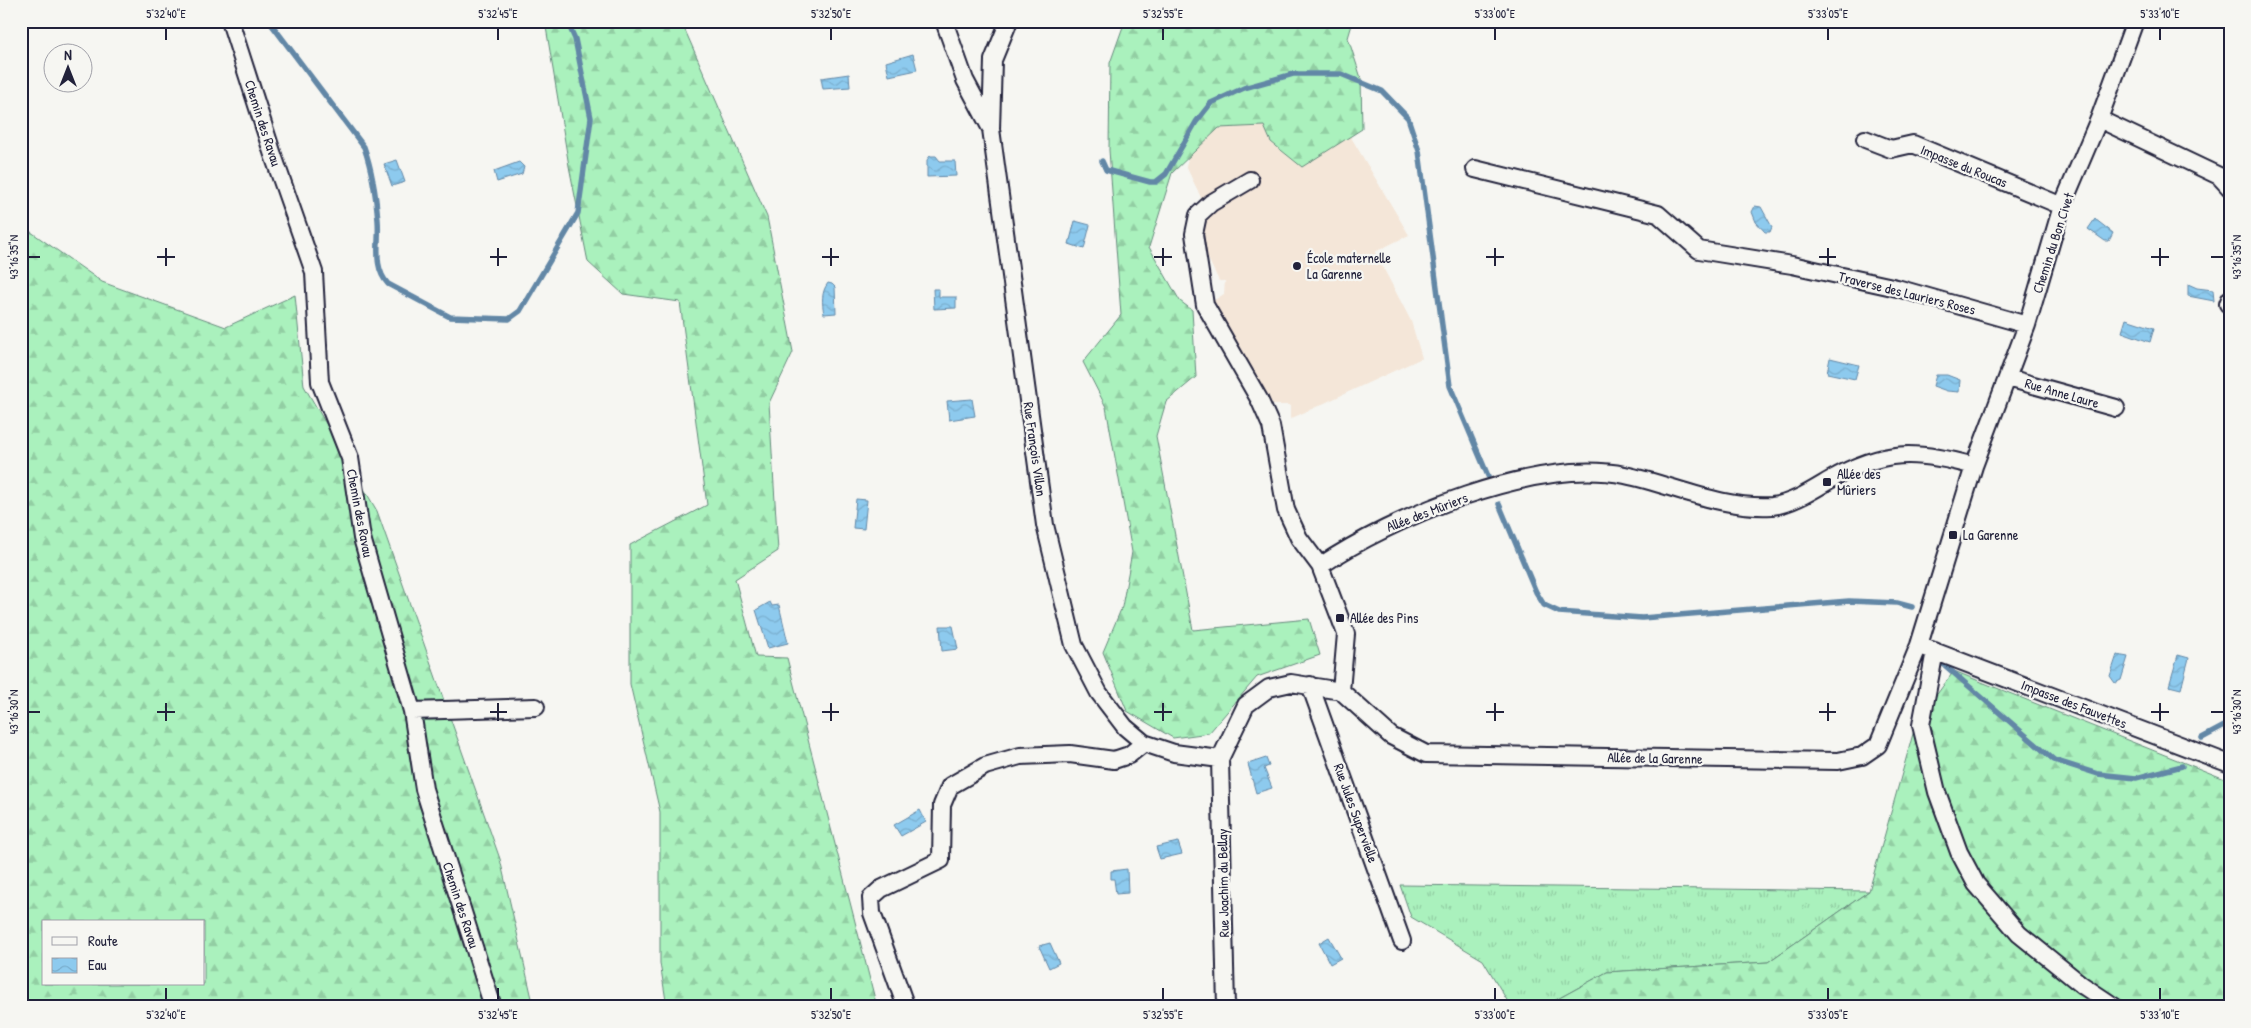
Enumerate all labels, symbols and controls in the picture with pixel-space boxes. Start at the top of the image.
text: 5°32'40"E [146,5,187,22]
text: 5°32'45"E [478,5,518,22]
text: 5°32'50"E [811,5,852,22]
text: 5°32'55"E [1143,5,1184,22]
text: 5°33'00"E [1475,5,1516,22]
text: 5°33'05"E [1808,5,1849,22]
text: 5°33'10"E [2140,5,2180,22]
north arrow [42,42,92,92]
text: N [64,45,72,64]
street label: Chemin des Ravau [241,77,286,169]
street label: Impasse du Roucas [1918,139,2010,193]
street label: Chemin du Bon Civet [2027,190,2078,296]
text: 43°16'35"N [5,235,22,279]
text: 43°16'35"N [2228,235,2245,279]
place label: École maternelle La Garenne [1307,248,1391,283]
marker: École maternelle La Garenne [1291,260,1303,272]
street label: Traverse des Lauriers Roses [1837,266,1978,319]
street label: Rue Anne Laure [2023,373,2102,412]
street label: Rue François Villon [1019,401,1052,497]
place label: Allée des Mûriers [1837,464,1881,499]
street label: Chemin des Ravau [343,467,378,559]
marker: Allée des Mûriers [1821,476,1833,488]
street label: Allée des Mûriers [1383,487,1470,536]
place label: La Garenne [1963,525,2019,544]
marker: La Garenne [1947,529,1959,541]
place label: Allée des Pins [1350,608,1418,627]
marker: Allée des Pins [1334,612,1346,624]
street label: Impasse des Fauvettes [2018,675,2130,733]
text: 43°16'30"N [5,690,22,734]
text: 43°16'30"N [2228,690,2245,734]
street label: Allée de la Garenne [1607,747,1703,768]
street label: Rue Jules Supervielle [1329,761,1383,866]
street label: Rue Joachim du Bellay [1212,828,1234,937]
street label: Chemin des Ravau [439,859,484,951]
legend [42,920,205,986]
text: Route [88,930,118,951]
text: Eau [88,954,107,975]
text: 5°32'40"E [146,1006,187,1023]
text: 5°32'45"E [478,1006,518,1023]
text: 5°32'50"E [811,1006,852,1023]
text: 5°32'55"E [1143,1006,1184,1023]
text: 5°33'00"E [1475,1006,1516,1023]
text: 5°33'05"E [1808,1006,1849,1023]
text: 5°33'10"E [2140,1006,2180,1023]

